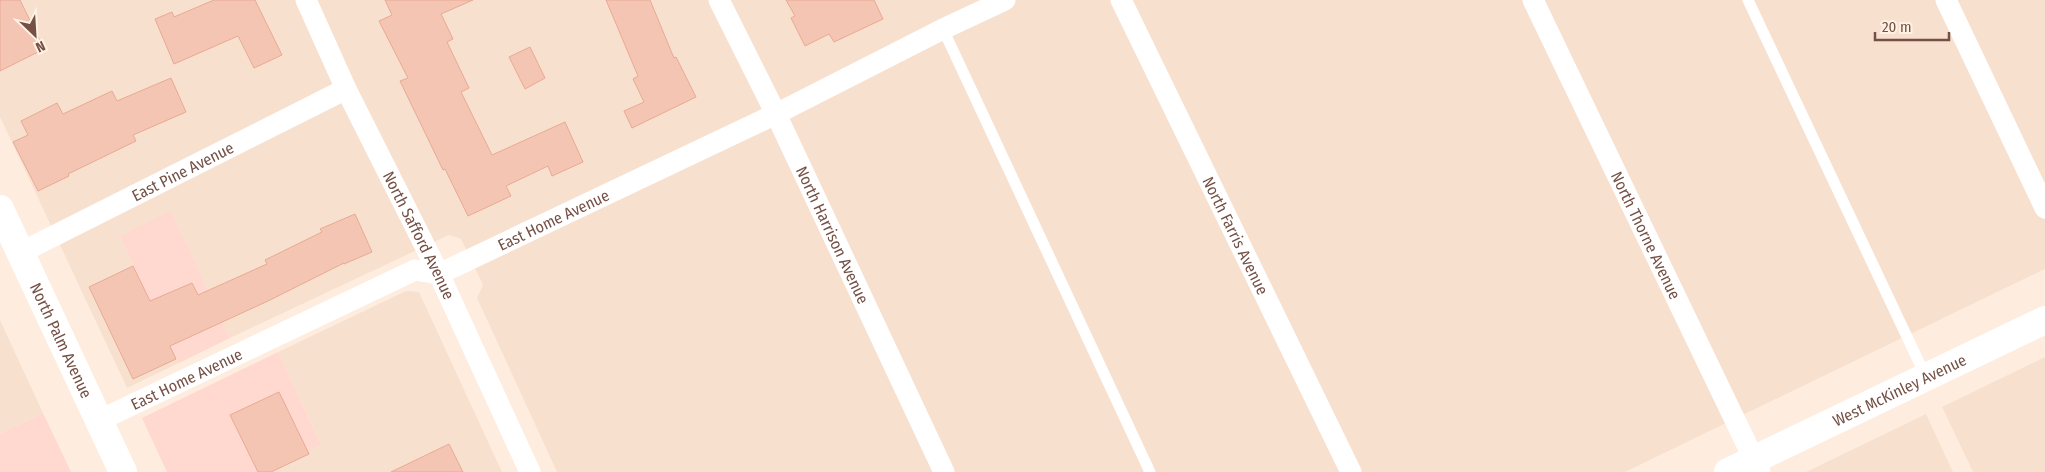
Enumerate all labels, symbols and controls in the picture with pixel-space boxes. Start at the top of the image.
north arrow [10,10,60,60]
scale bar [1875,10,1949,42]
text: 20 m [1882,18,1912,36]
text: N [33,37,48,56]
street label: East Pine Avenue [128,138,237,205]
street label: North Harrison Avenue [792,163,873,307]
street label: North Safford Avenue [379,168,459,302]
street label: North Thorne Avenue [1607,168,1685,302]
street label: North Farris Avenue [1199,173,1273,298]
street label: East Home Avenue [495,185,612,254]
street label: North Palm Avenue [26,280,97,401]
street label: East Home Avenue [128,344,245,413]
street label: West McKinley Avenue [1829,350,1969,430]

